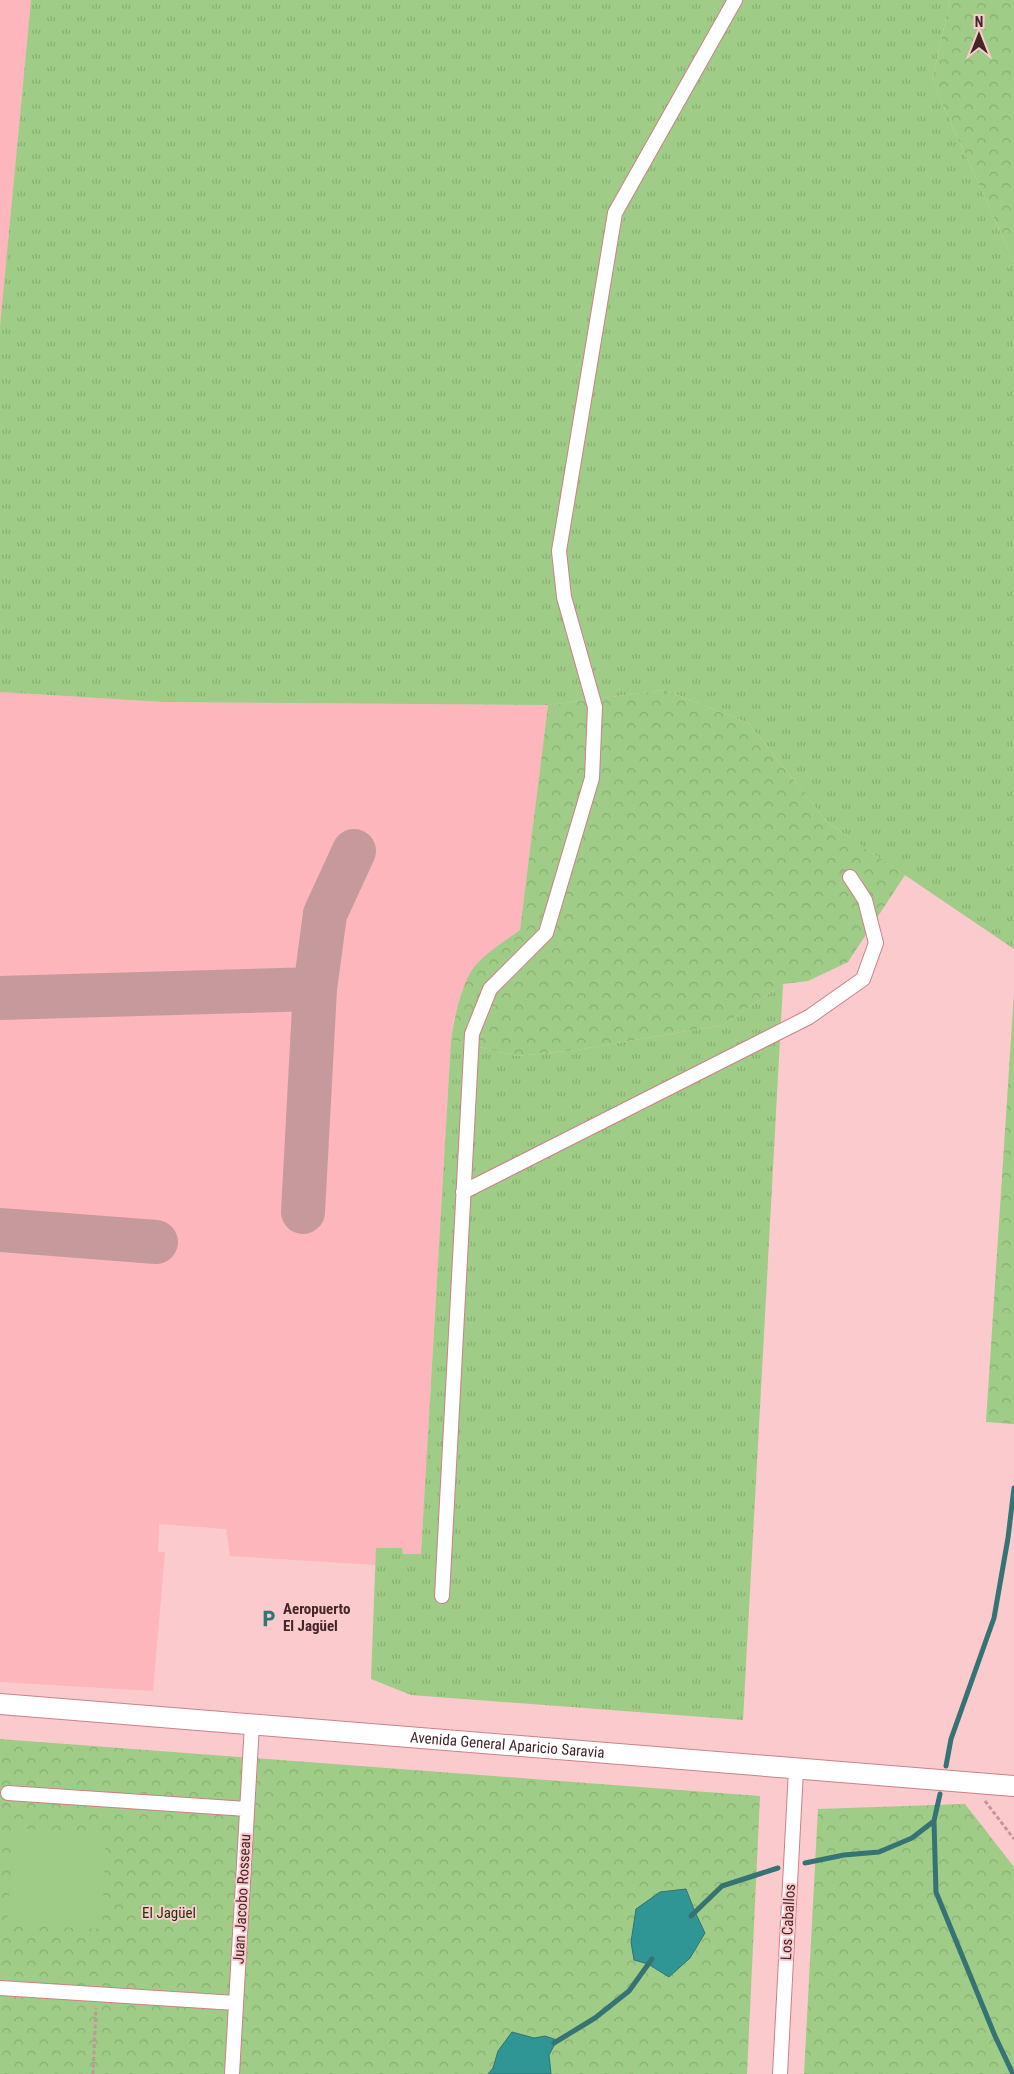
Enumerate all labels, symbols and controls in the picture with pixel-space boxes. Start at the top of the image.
north arrow [954,10,1004,60]
text: N [975,14,983,30]
place label: Aeropuerto El Jagüel [283,1600,350,1635]
parking icon: Aeropuerto El Jagüel [259,1608,279,1628]
street label: Avenida General Aparicio Saravia [409,1728,605,1762]
street label: Juan Jacobo Rosseau [230,1833,254,1965]
street label: Los Caballos [777,1883,799,1961]
park label: El Jagüel [142,1904,196,1922]

